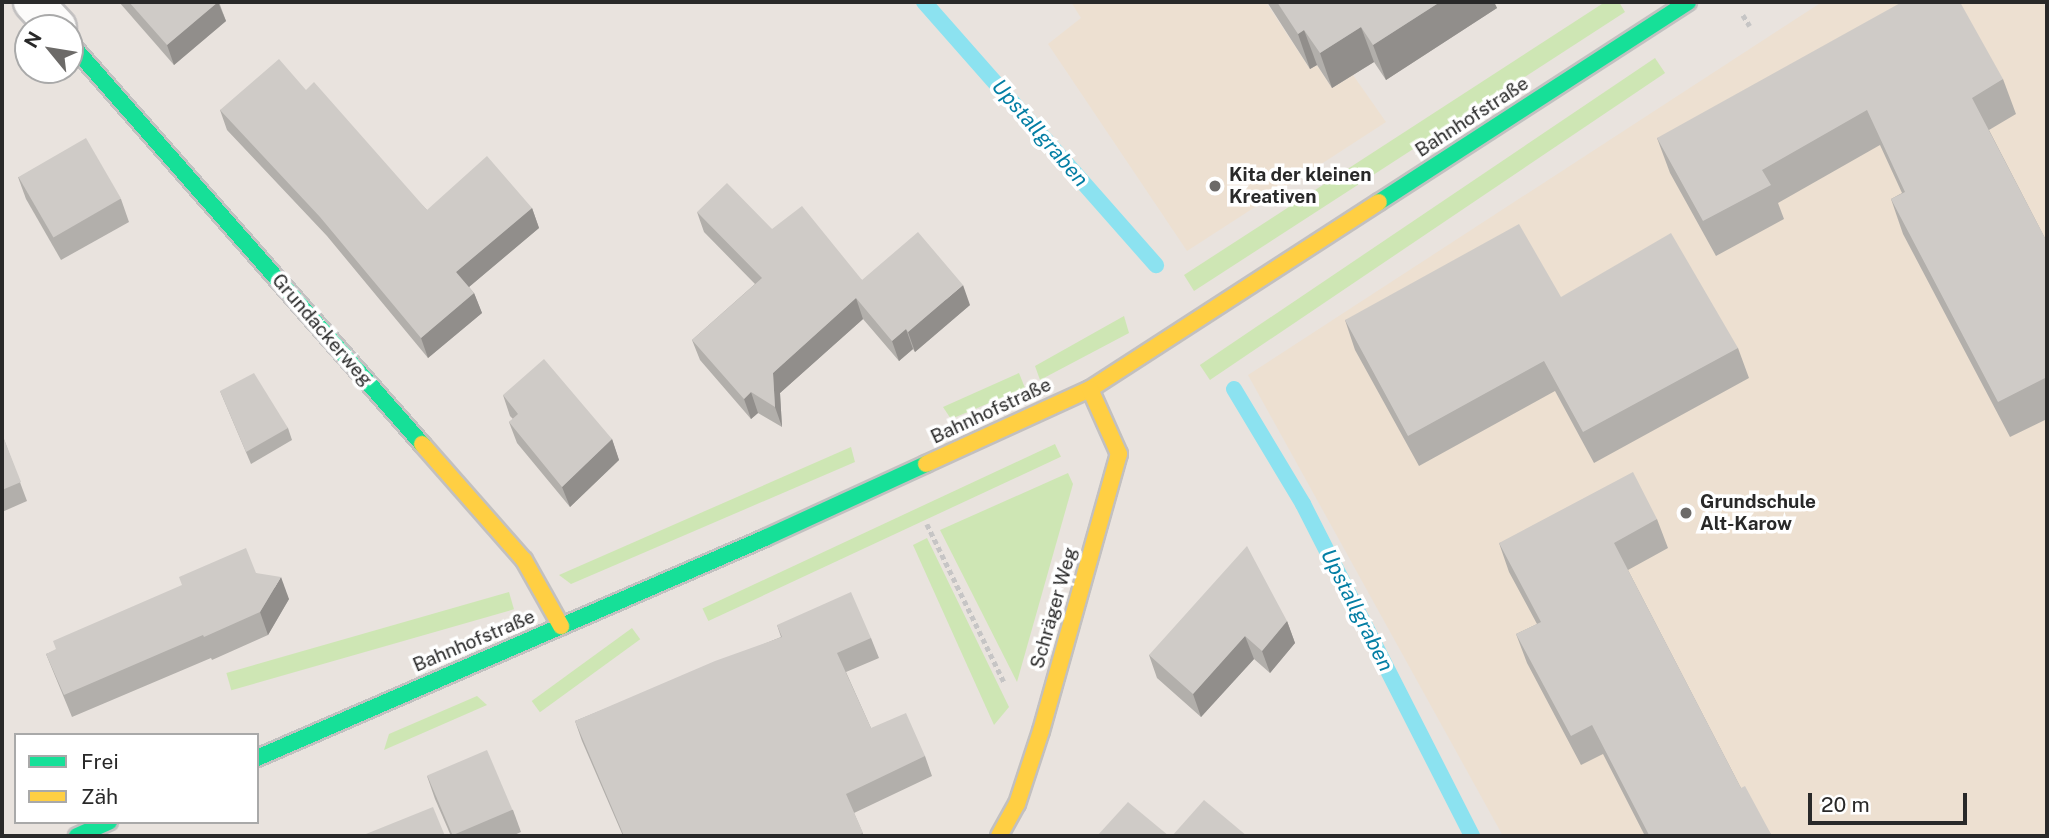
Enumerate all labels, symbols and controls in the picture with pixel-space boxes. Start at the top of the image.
north arrow [14,14,84,84]
text: N [19,28,46,51]
street label: Bahnhofstraße [1411,72,1533,162]
water label: Upstallgraben [987,74,1093,192]
place label: Kita der kleinen Kreativen [1229,164,1372,208]
marker: Kita der kleinen Kreativen [1207,178,1223,194]
street label: Grundackerweg [267,269,377,391]
street label: Bahnhofstraße [927,373,1055,449]
place label: Grundschule Alt-Karow [1700,491,1816,535]
marker: Grundschule Alt-Karow [1678,505,1694,521]
street label: Schräger Weg [1026,545,1082,671]
water label: Upstallgraben [1315,545,1399,675]
street label: Bahnhofstraße [410,605,538,677]
legend [14,733,259,824]
text: Frei [81,749,119,774]
scale bar [1811,778,1970,822]
text: Zäh [81,784,118,809]
text: 20 m [1821,792,1870,817]

